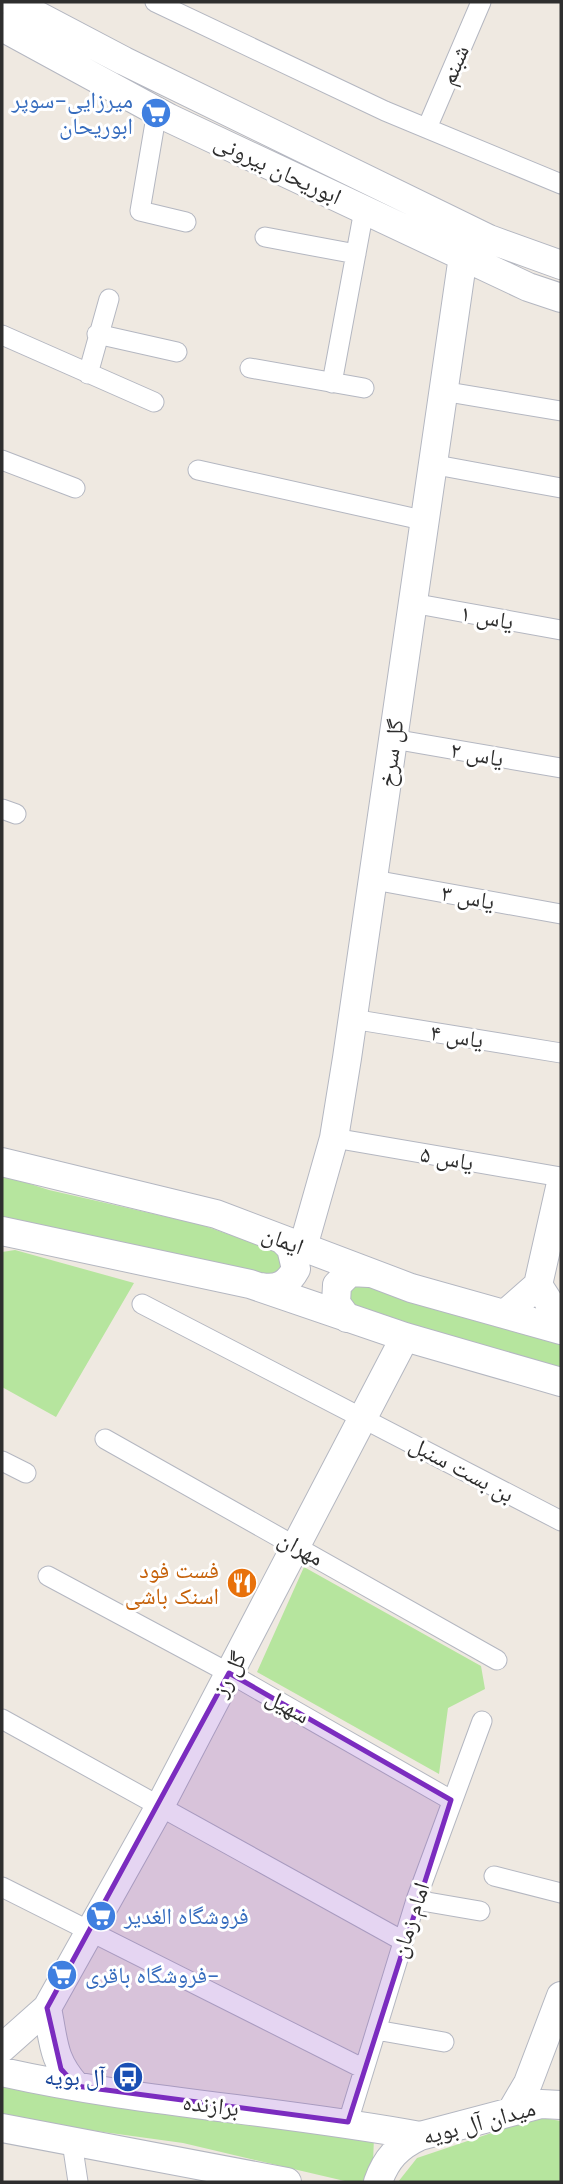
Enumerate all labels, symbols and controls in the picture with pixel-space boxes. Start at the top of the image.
street label: شبنم [432,40,477,90]
place label: میرزایی-سوپر ابوریحان [10,85,133,141]
supermarket icon: میرزایی-سوپر ابوریحان [139,96,173,130]
street label: ابوریحان بیرونی [210,126,346,212]
street label: یاس ۱ [458,598,516,636]
street label: گل سرخ [371,717,411,789]
street label: یاس ۲ [448,735,506,773]
street label: یاس ۳ [439,878,497,916]
street label: یاس ۴ [428,1017,486,1055]
street label: یاس ۵ [418,1139,476,1177]
street label: ایمان [258,1218,308,1262]
street label: بن بست سنبل [404,1429,520,1509]
street label: مهران [273,1523,329,1573]
place label: فست فود اسنک باشی [125,1555,219,1611]
restaurant icon: فست فود اسنک باشی [225,1566,259,1600]
street label: گل رز [204,1646,253,1703]
street label: سهیل [261,1682,315,1730]
street label: امام زمان [384,1878,437,1962]
supermarket icon: فروشگاه الغدیر [84,1899,118,1933]
place label: فروشگاه الغدیر [123,1901,249,1931]
supermarket icon: فروشگاه باقری- [45,1958,79,1992]
place label: فروشگاه باقری- [85,1960,220,1990]
bus stop icon: آل بویه [111,2060,145,2094]
place label: آل بویه [44,2062,106,2092]
street label: برازنده [181,2087,241,2123]
street label: میدان آل بویه [419,2093,539,2151]

